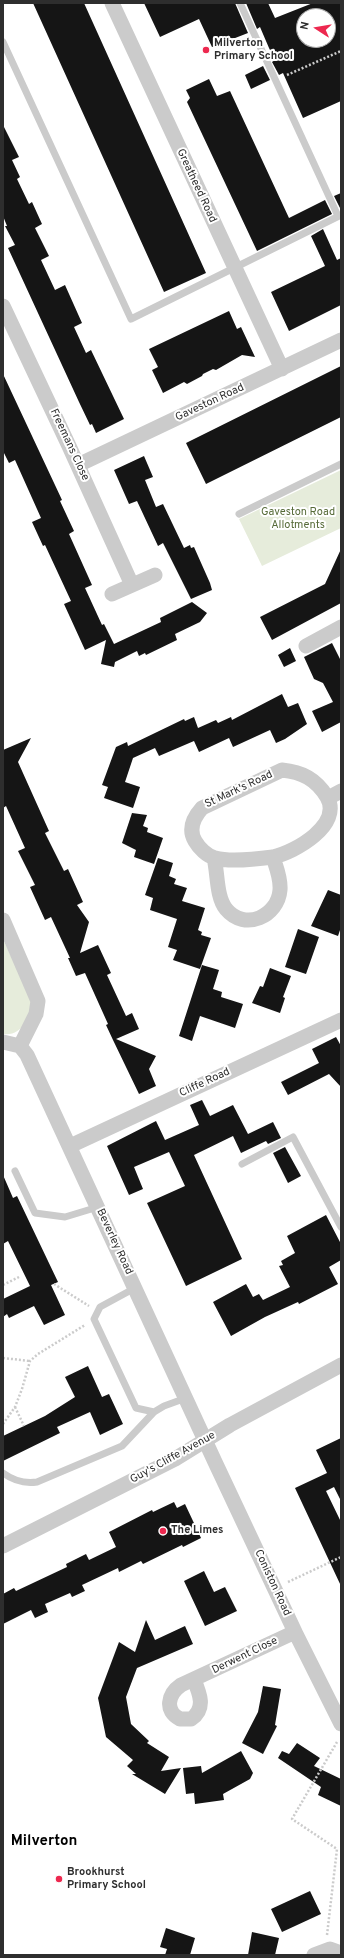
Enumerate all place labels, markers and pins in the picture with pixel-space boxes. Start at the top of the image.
place label: Milverton Primary School [214,37,293,63]
marker: Milverton Primary School [201,45,211,55]
place label: The Limes [171,1524,224,1538]
marker: The Limes [158,1526,168,1536]
place label: Brookhurst Primary School [67,1866,146,1892]
marker: Brookhurst Primary School [54,1874,64,1884]

